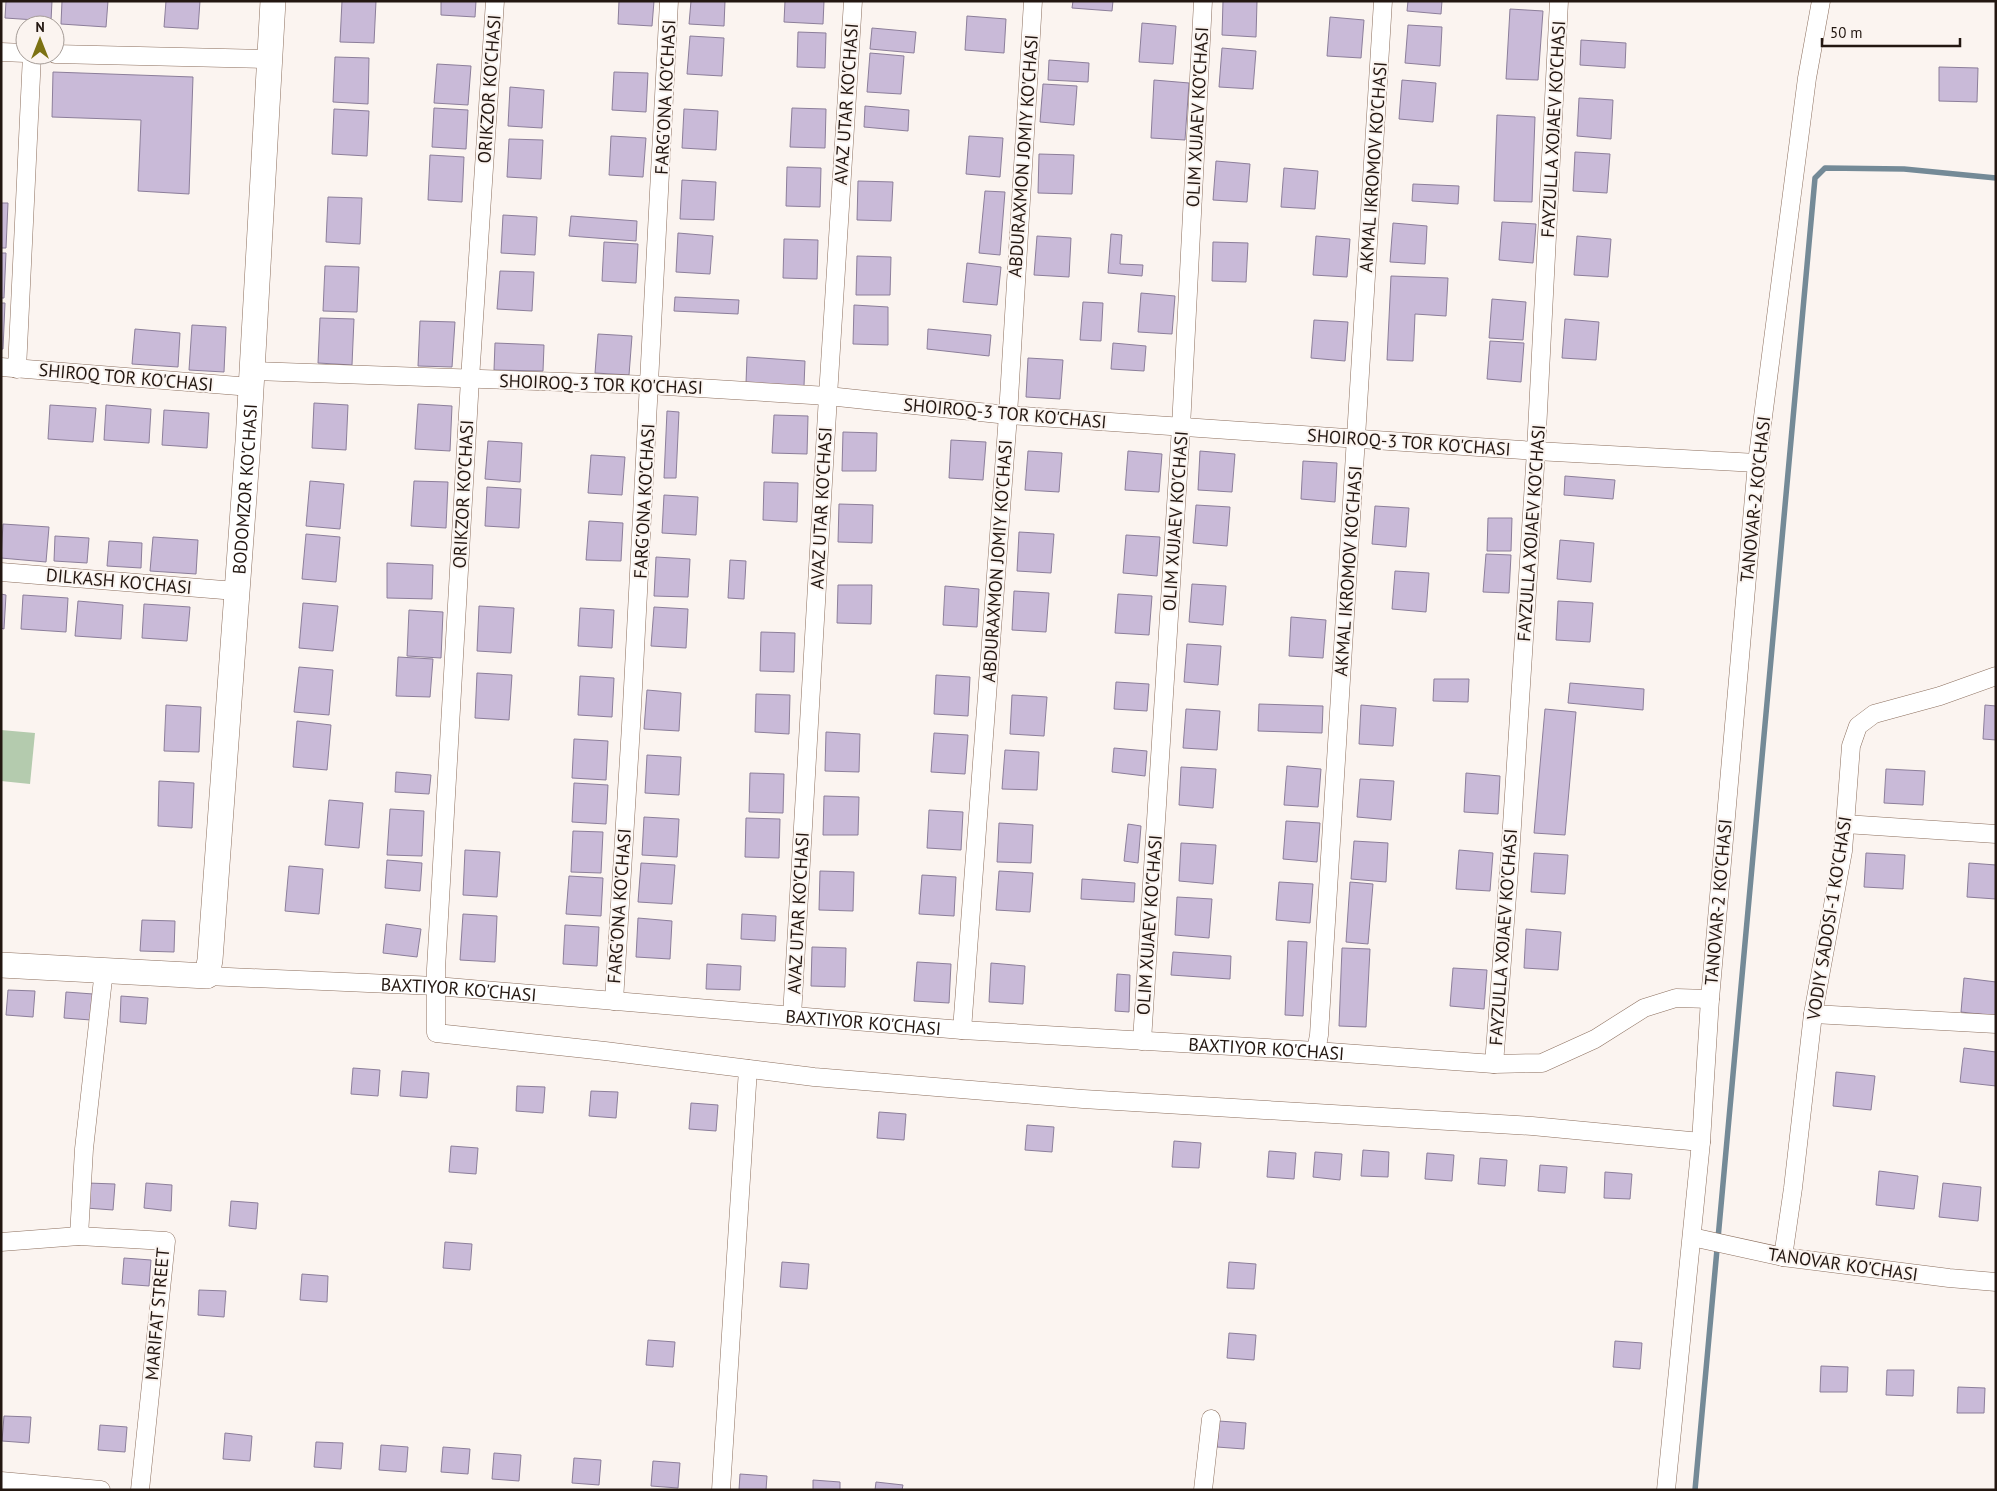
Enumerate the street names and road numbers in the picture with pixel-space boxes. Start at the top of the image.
street label: ORIKZOR KO'CHASI [472,14,506,164]
street label: FARG'ONA KO'CHASI [649,19,681,175]
street label: FAYZULLA XOJAEV KO'CHASI [1536,20,1570,238]
street label: AVAZ UTAR KO'CHASI [829,22,863,186]
street label: OLIM XUJAEV KO'CHASI [1181,26,1213,208]
street label: ABDURAXMON JOMIY KO'CHASI [1003,34,1043,278]
street label: AKMAL IKROMOV KO'CHASI [1354,61,1392,273]
street label: SHIROQ TOR KO'CHASI [38,358,214,396]
street label: SHOIROQ-3 TOR KO'CHASI [499,369,703,399]
street label: SHOIROQ-3 TOR KO'CHASI [902,393,1108,433]
street label: BODOMZOR KO'CHASI [227,403,262,575]
street label: TANOVAR-2 KO'CHASI [1735,415,1775,583]
street label: ORIKZOR KO'CHASI [448,419,478,569]
street label: FARG'ONA KO'CHASI [628,423,660,579]
street label: SHOIROQ-3 TOR KO'CHASI [1307,423,1511,461]
street label: FAYZULLA XOJAEV KO'CHASI [1512,424,1550,642]
street label: AVAZ UTAR KO'CHASI [805,426,837,590]
street label: OLIM XUJAEV KO'CHASI [1157,430,1193,612]
street label: ABDURAXMON JOMIY KO'CHASI [977,439,1017,683]
street label: AKMAL IKROMOV KO'CHASI [1329,465,1367,677]
street label: DILKASH KO'CHASI [45,563,193,599]
street label: VODIY SADOSI-1 KO'CHASI [1801,814,1856,1023]
street label: TANOVAR-2 KO'CHASI [1699,818,1737,986]
street label: FARG'ONA KO'CHASI [602,828,636,984]
street label: FAYZULLA XOJAEV KO'CHASI [1484,828,1522,1046]
street label: AVAZ UTAR KO'CHASI [782,831,814,995]
street label: OLIM XUJAEV KO'CHASI [1131,834,1167,1016]
street label: BAXTIYOR KO'CHASI [380,972,537,1006]
street label: BAXTIYOR KO'CHASI [785,1004,942,1040]
street label: BAXTIYOR KO'CHASI [1188,1032,1345,1065]
street label: TANOVAR KO'CHASI [1766,1242,1920,1286]
street label: MARIFAT STREET [140,1247,174,1381]

